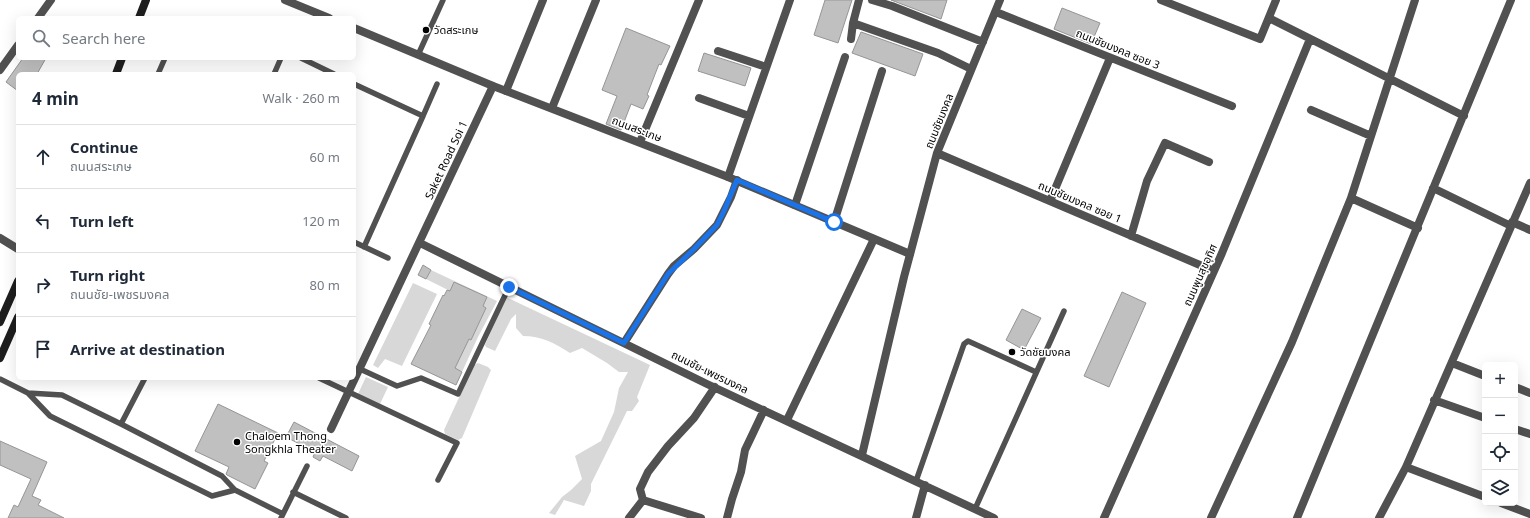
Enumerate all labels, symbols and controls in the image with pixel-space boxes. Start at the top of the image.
search box [16,16,356,60]
place label: วัดสระเกษ [434,22,478,37]
marker: วัดสระเกษ [421,25,431,35]
street label: ถนนชัยมงคล ซอย 3 [1074,25,1162,72]
icon: search [30,27,52,49]
text: Search here [62,28,145,48]
text: 4 min [32,87,79,110]
text: Walk · 260 m [262,89,340,107]
street label: ถนนชัยมงคล [921,91,956,151]
street label: ถนนสระเกษ [610,112,664,145]
street label: Saket Road Soi 1 [421,118,470,202]
text: Continue [70,137,138,157]
icon: ahead [32,146,54,168]
text: 60 m [310,148,340,166]
text: ถนนสระเกษ [70,157,132,175]
street label: ถนนชัยมงคล ซอย 1 [1036,177,1124,226]
icon: left [32,210,54,232]
text: Turn left [70,211,134,231]
text: 120 m [302,212,340,230]
route start [825,213,843,231]
street label: ถนนพูนสุขอุทิศ [1179,241,1220,308]
text: Turn right [70,265,145,285]
icon: right [32,274,54,296]
text: 80 m [310,276,340,294]
route end [500,278,518,296]
text: ถนนชัย-เพชรมงคล [70,285,169,303]
icon: arrive [32,338,54,360]
text: Arrive at destination [70,339,225,359]
place label: วัดชัยมงคล [1020,344,1070,359]
street label: ถนนชัย-เพชรมงคล [669,346,751,397]
marker: วัดชัยมงคล [1007,347,1017,357]
map controls [1482,362,1518,506]
button: + [1482,362,1518,398]
button: − [1482,398,1518,434]
place label: Chaloem Thong Songkhla Theater [245,428,336,456]
button: locate [1482,434,1518,470]
marker: Chaloem Thong Songkhla Theater [232,437,242,447]
button: layers [1482,470,1518,506]

